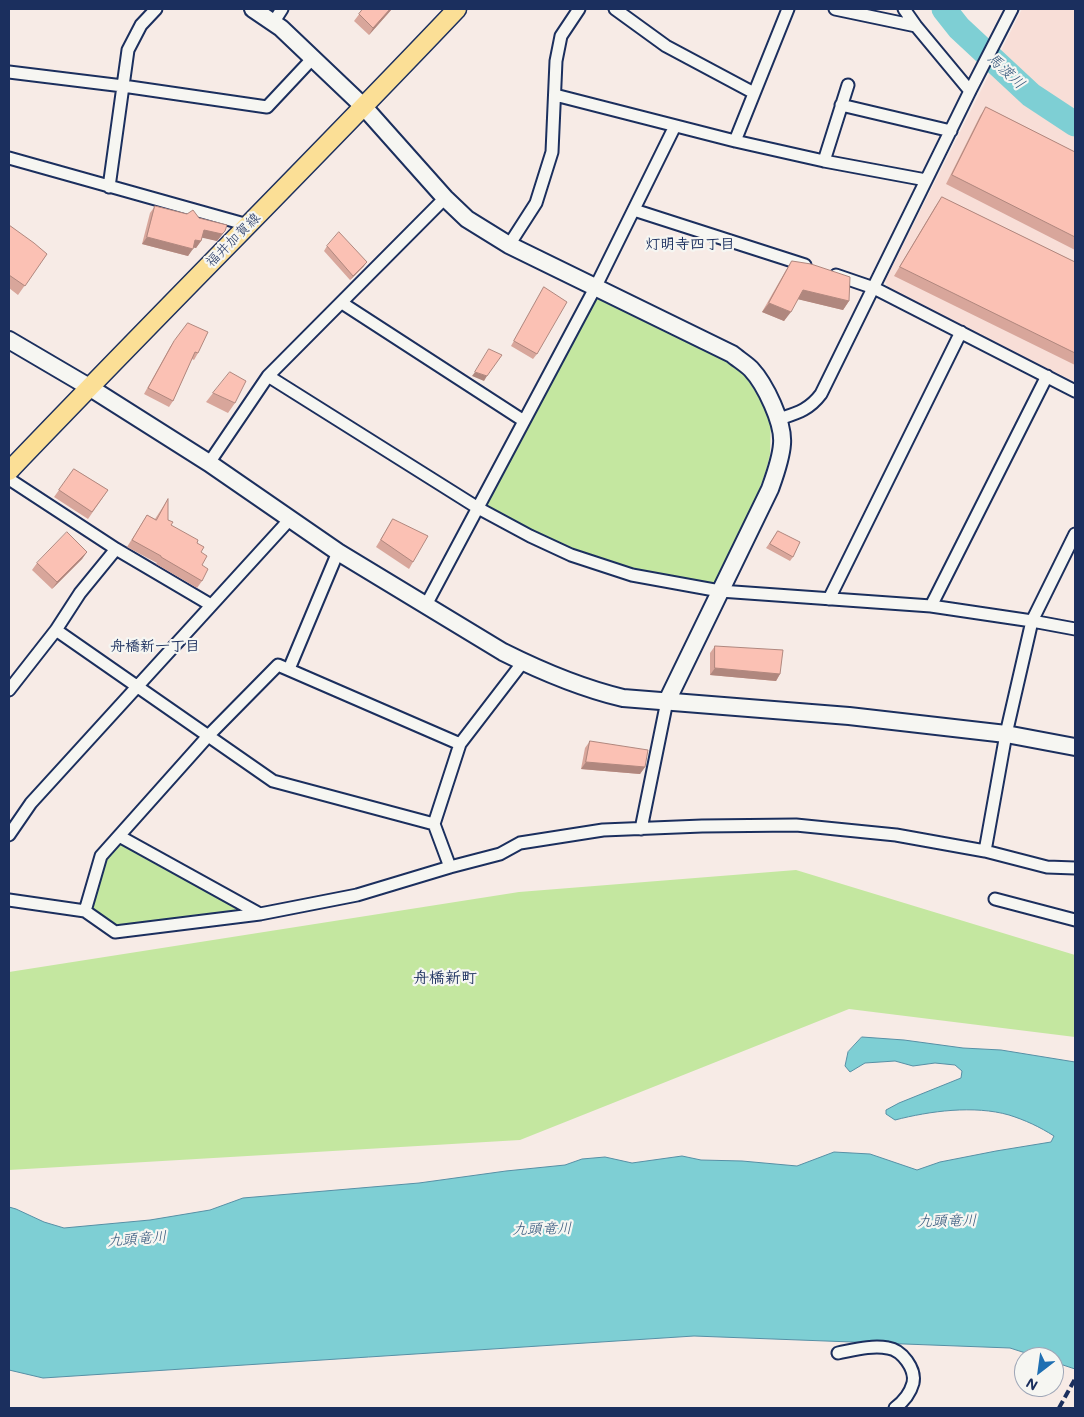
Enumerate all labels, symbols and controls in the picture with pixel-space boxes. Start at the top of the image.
water label: 馬渡川 [983,49,1029,93]
street label: 福井加賀線 [202,209,264,271]
district label: 灯明寺四丁目 [645,235,735,253]
district label: 舟橋新一丁目 [110,637,200,655]
district label: 舟橋新町 [413,968,477,988]
water label: 九頭竜川 [917,1211,977,1231]
water label: 九頭竜川 [512,1219,572,1239]
water label: 九頭竜川 [106,1228,168,1250]
north arrow [1014,1347,1064,1397]
text: N [1022,1374,1041,1395]

